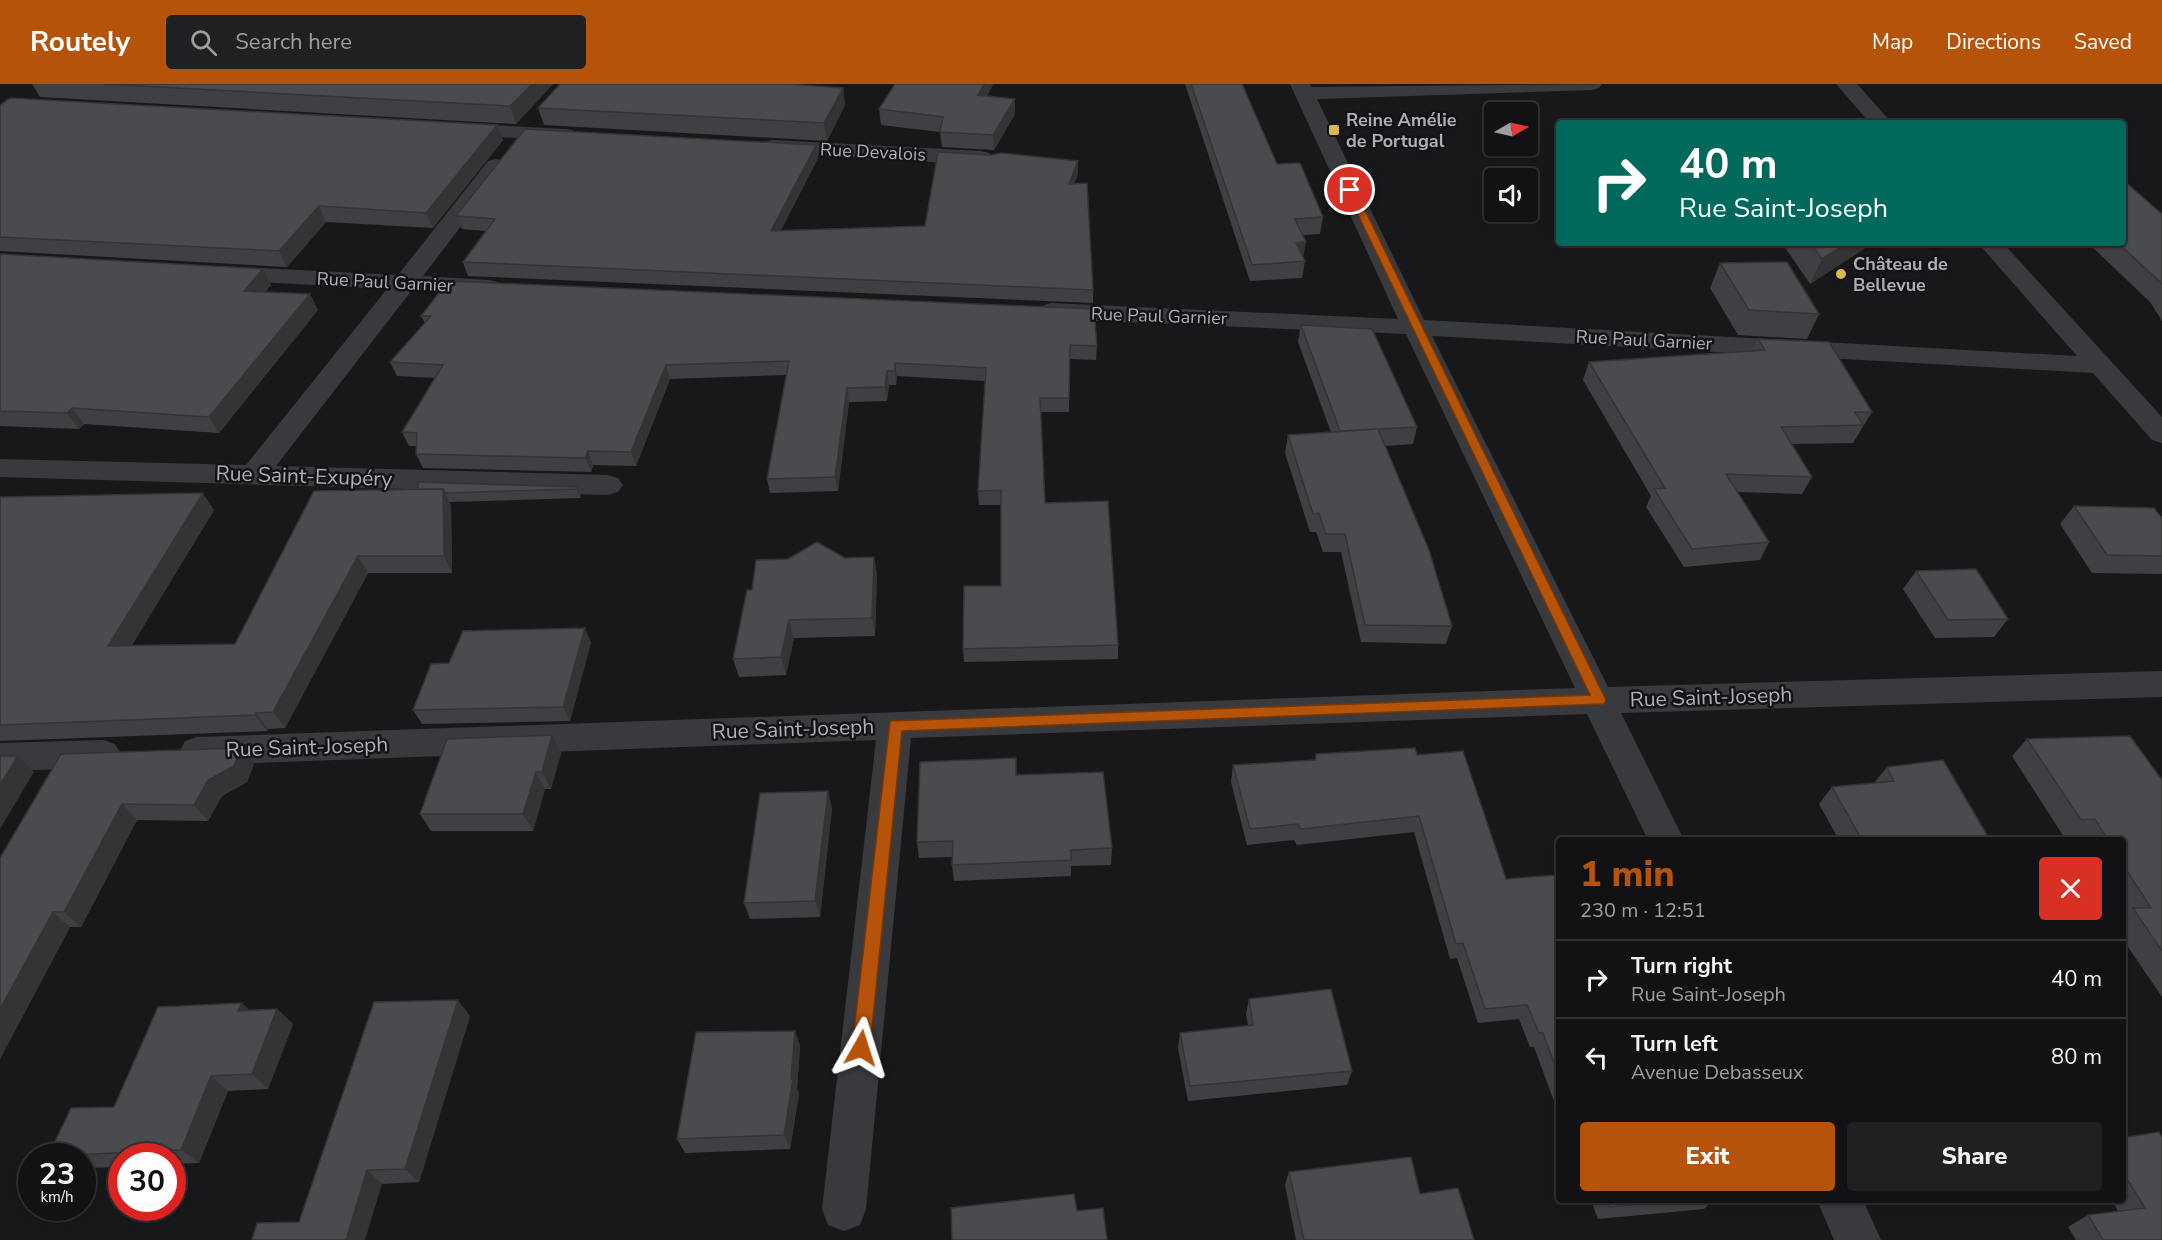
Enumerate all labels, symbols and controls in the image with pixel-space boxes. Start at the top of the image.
search box [166,15,586,69]
text: Routely [30,23,130,61]
icon: search [187,26,220,59]
text: Search here [235,27,352,57]
text: Map [1872,28,1913,56]
text: Directions [1946,28,2041,56]
text: Saved [2074,28,2132,56]
north arrow [1484,102,1538,156]
map controls [1484,102,1538,222]
place label: Reine Amélie de Portugal [1346,108,1457,153]
marker: Reine Amélie de Portugal [1327,123,1341,137]
text: 40 m [1679,136,1778,193]
street label: Rue Devalois [820,137,926,167]
icon: right [1580,144,1658,222]
pin [1324,164,1375,215]
button: sound [1484,168,1538,222]
icon: arrive [1333,173,1366,206]
text: Rue Saint-Joseph [1679,190,1888,227]
place label: Château de Bellevue [1853,252,1948,297]
street label: Rue Paul Garnier [316,266,454,298]
marker: Château de Bellevue [1834,267,1848,281]
street label: Rue Paul Garnier [1090,302,1228,330]
street label: Rue Paul Garnier [1575,324,1713,356]
street label: Rue Saint-Exupéry [215,459,393,493]
street label: Rue Saint-Joseph [1629,680,1793,714]
street label: Rue Saint-Joseph [711,712,875,746]
street label: Rue Saint-Joseph [225,730,389,764]
text: 1 min [1580,850,1675,899]
button: close [2039,857,2102,920]
text: 230 m · 12:51 [1580,897,1706,924]
text: Turn right [1631,951,1732,981]
icon: right [1580,963,1613,996]
text: 40 m [2051,964,2102,994]
text: Rue Saint-Joseph [1631,981,1786,1008]
position arrow [829,1016,893,1080]
text: Turn left [1631,1029,1718,1059]
icon: left [1580,1041,1613,1074]
text: 80 m [2051,1042,2102,1072]
text: Avenue Debasseux [1631,1059,1804,1086]
button: Exit [1580,1122,1835,1191]
button: Share [1847,1122,2102,1191]
speed limit sign: 30 [108,1143,186,1221]
text: 23 [39,1154,75,1195]
text: km/h [40,1187,74,1207]

